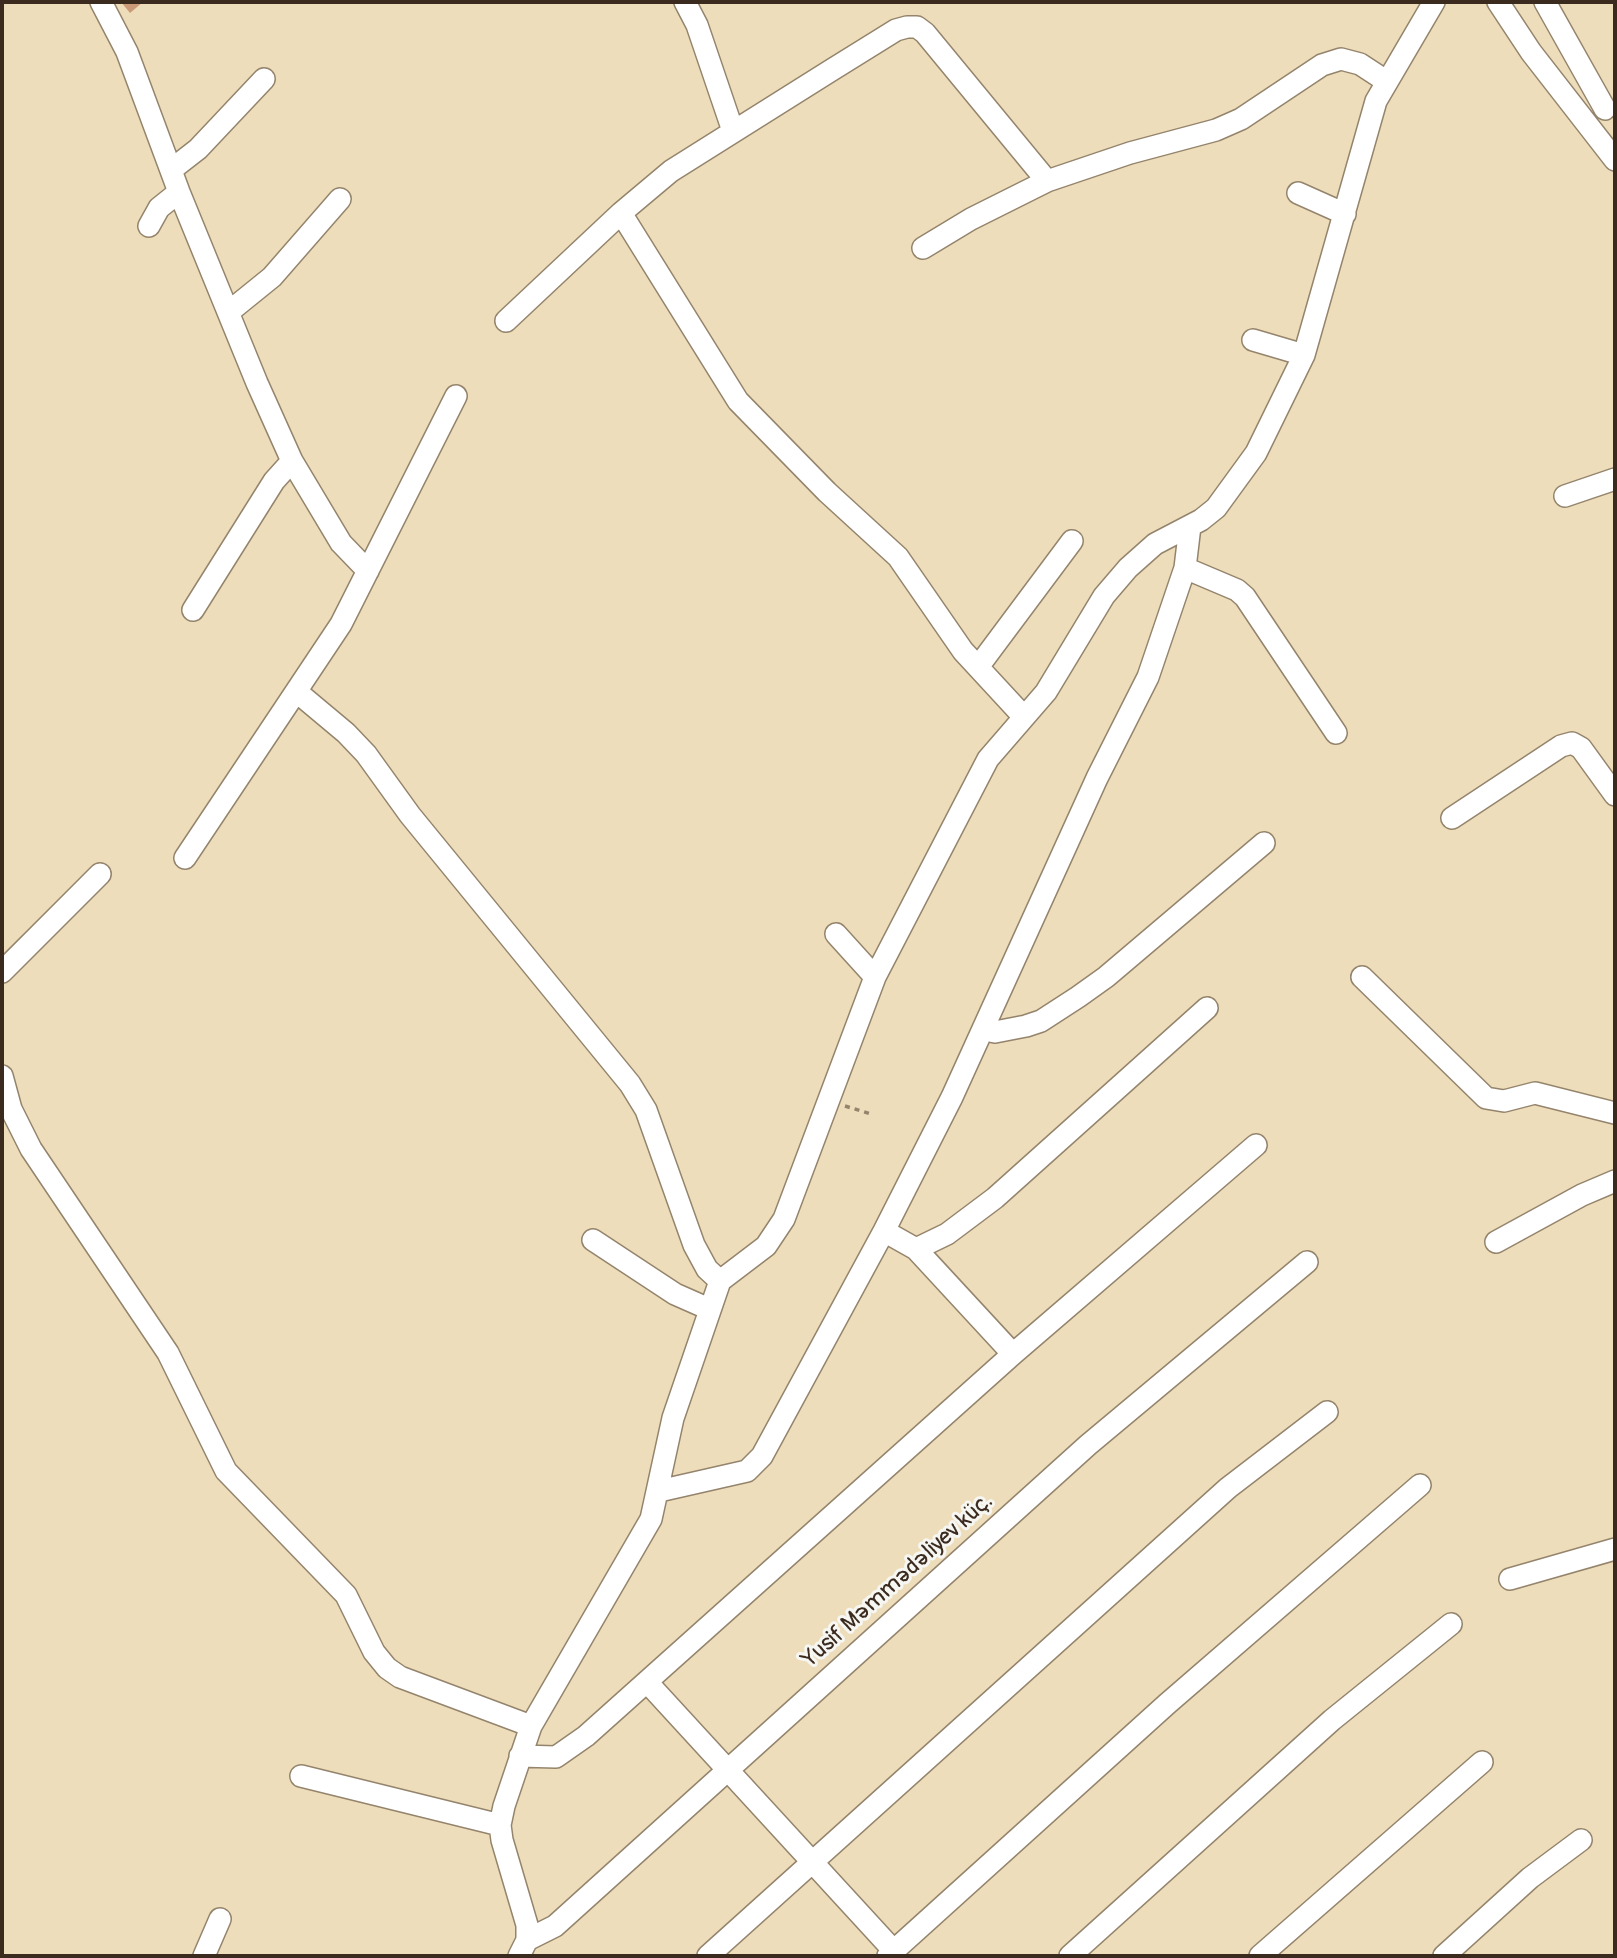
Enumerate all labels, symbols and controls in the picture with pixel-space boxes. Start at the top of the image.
street label: Yusif Məmmədəliyev küç. [797,1488,999,1674]

